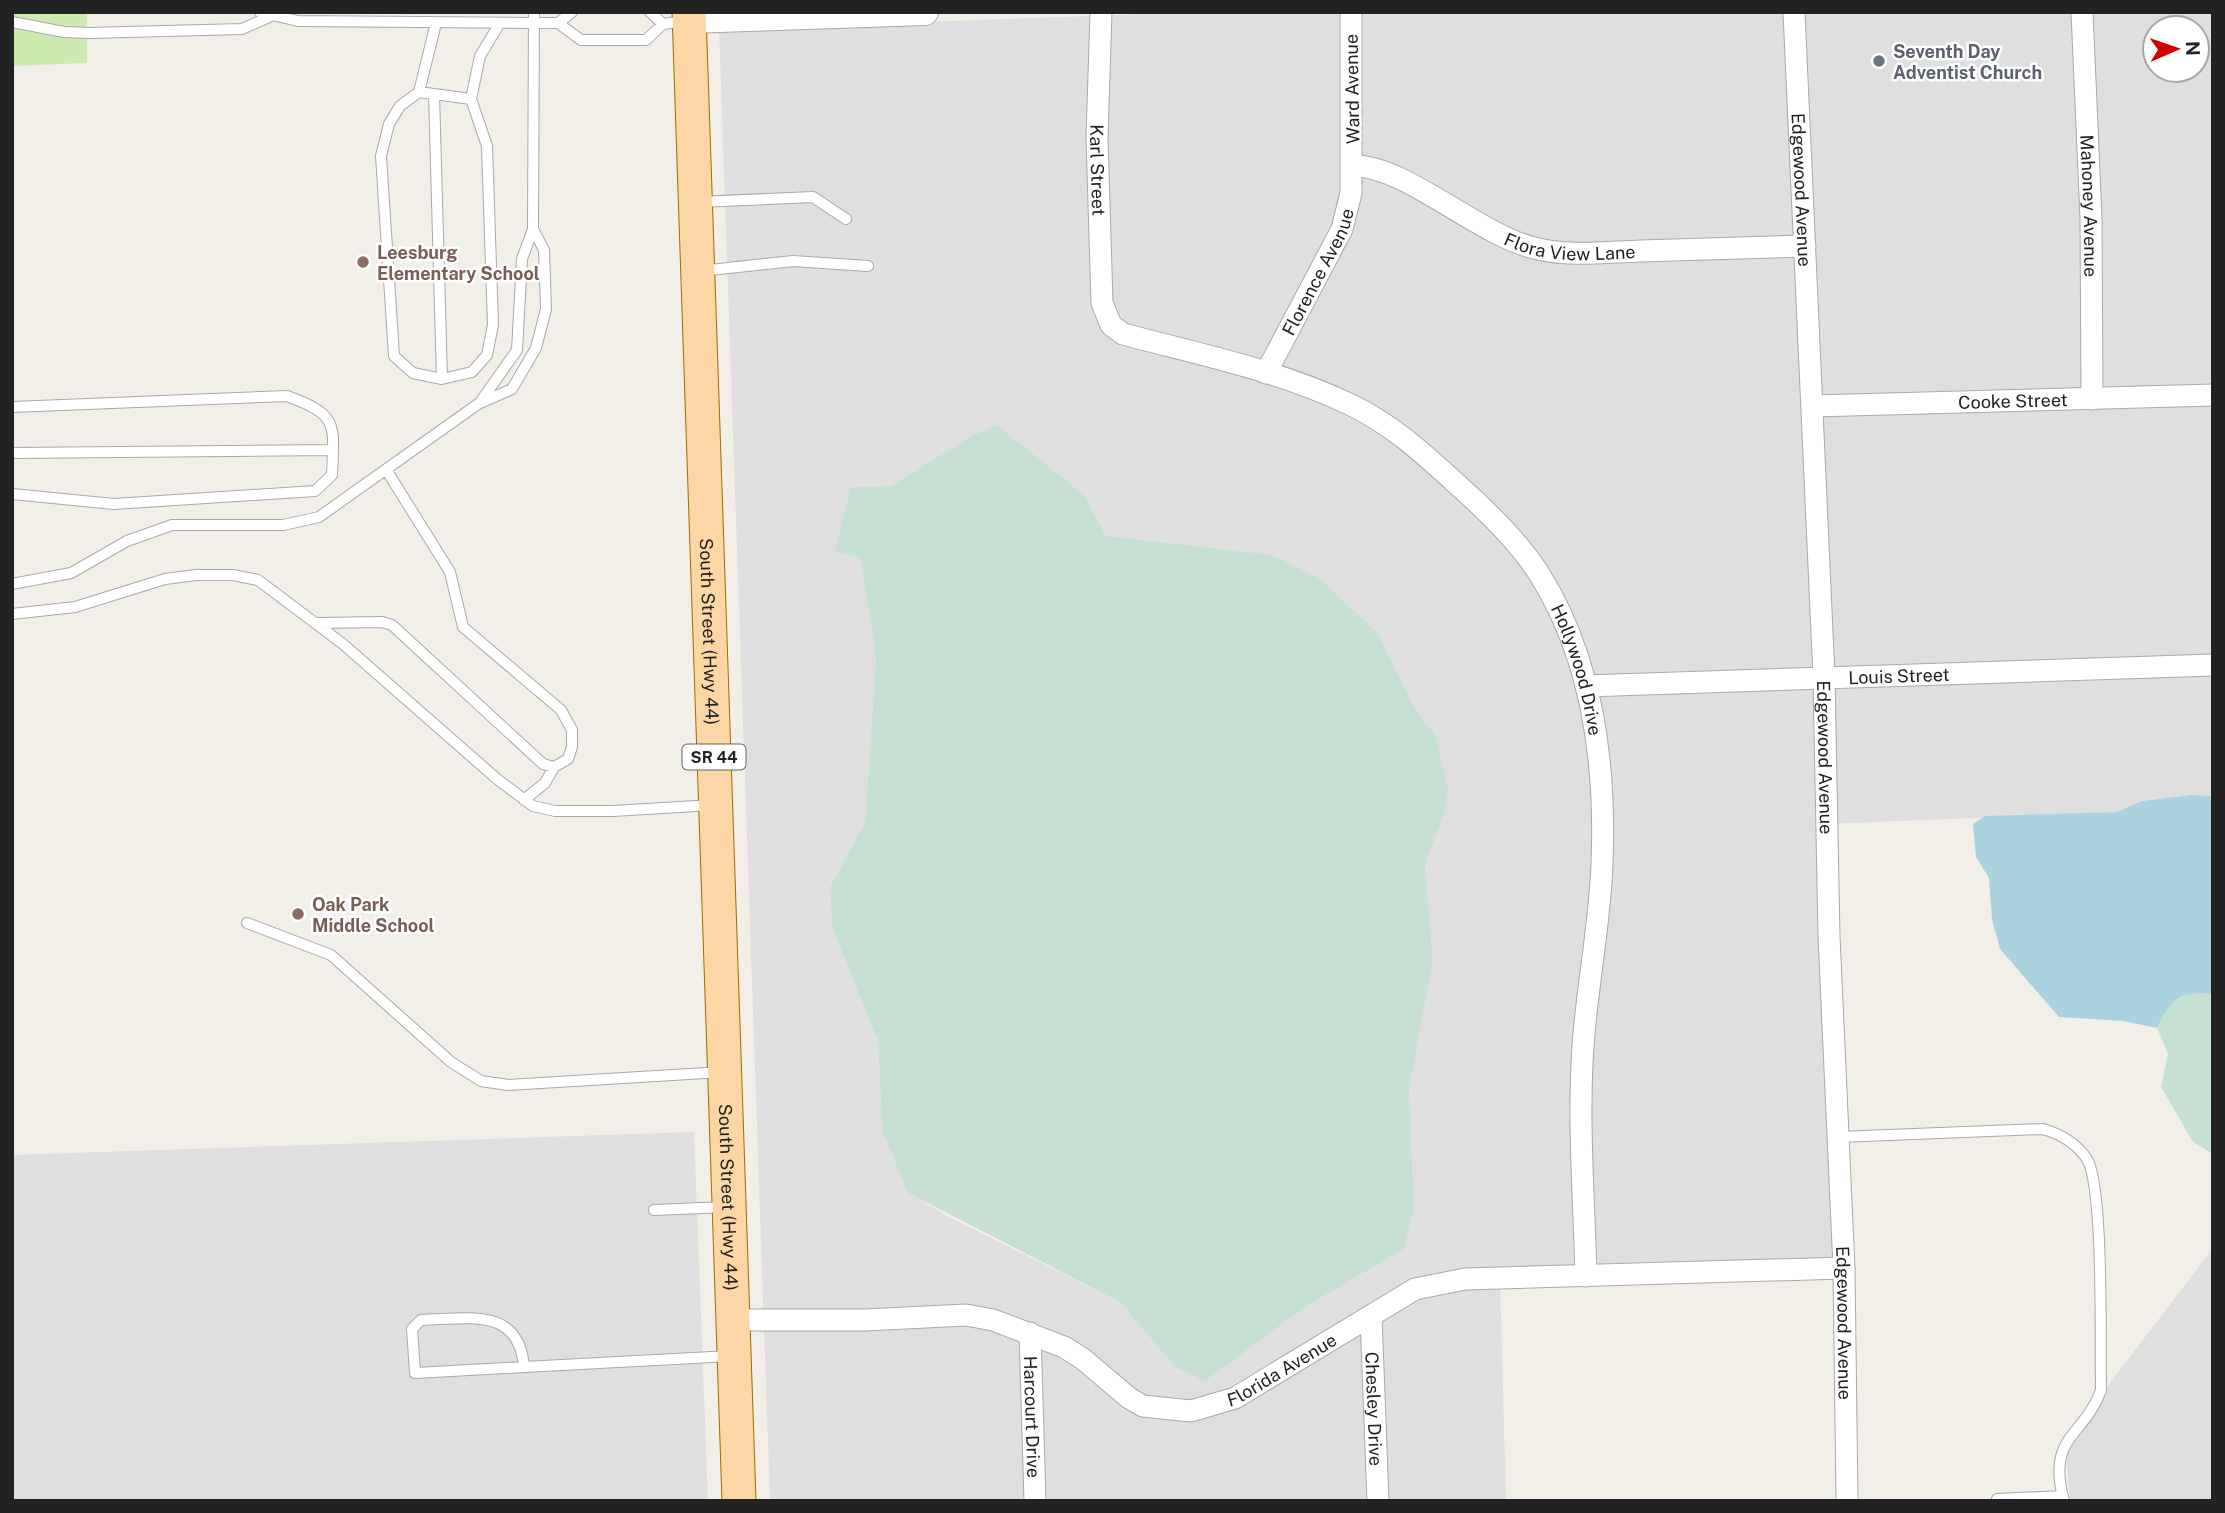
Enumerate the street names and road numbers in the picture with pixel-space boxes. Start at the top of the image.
street label: Ward Avenue [1341,34,1363,144]
street label: Edgewood Avenue [1788,112,1816,267]
street label: Karl Street [1086,124,1110,216]
street label: Mahoney Avenue [2077,134,2102,277]
street label: Florence Avenue [1277,206,1357,339]
street label: Flora View Lane [1501,228,1636,264]
street label: Cooke Street [1958,389,2068,413]
street label: South Street (Hwy 44) [696,538,723,726]
street label: Hollywood Drive [1547,601,1606,737]
street label: Louis Street [1848,663,1950,688]
street label: Edgewood Avenue [1814,680,1838,834]
road number: SR 44 [682,744,746,770]
street label: South Street (Hwy 44) [715,1103,742,1291]
street label: Edgewood Avenue [1833,1245,1856,1400]
street label: Florida Avenue [1225,1329,1340,1410]
street label: Chesley Drive [1362,1351,1387,1466]
street label: Harcourt Drive [1020,1355,1045,1478]

